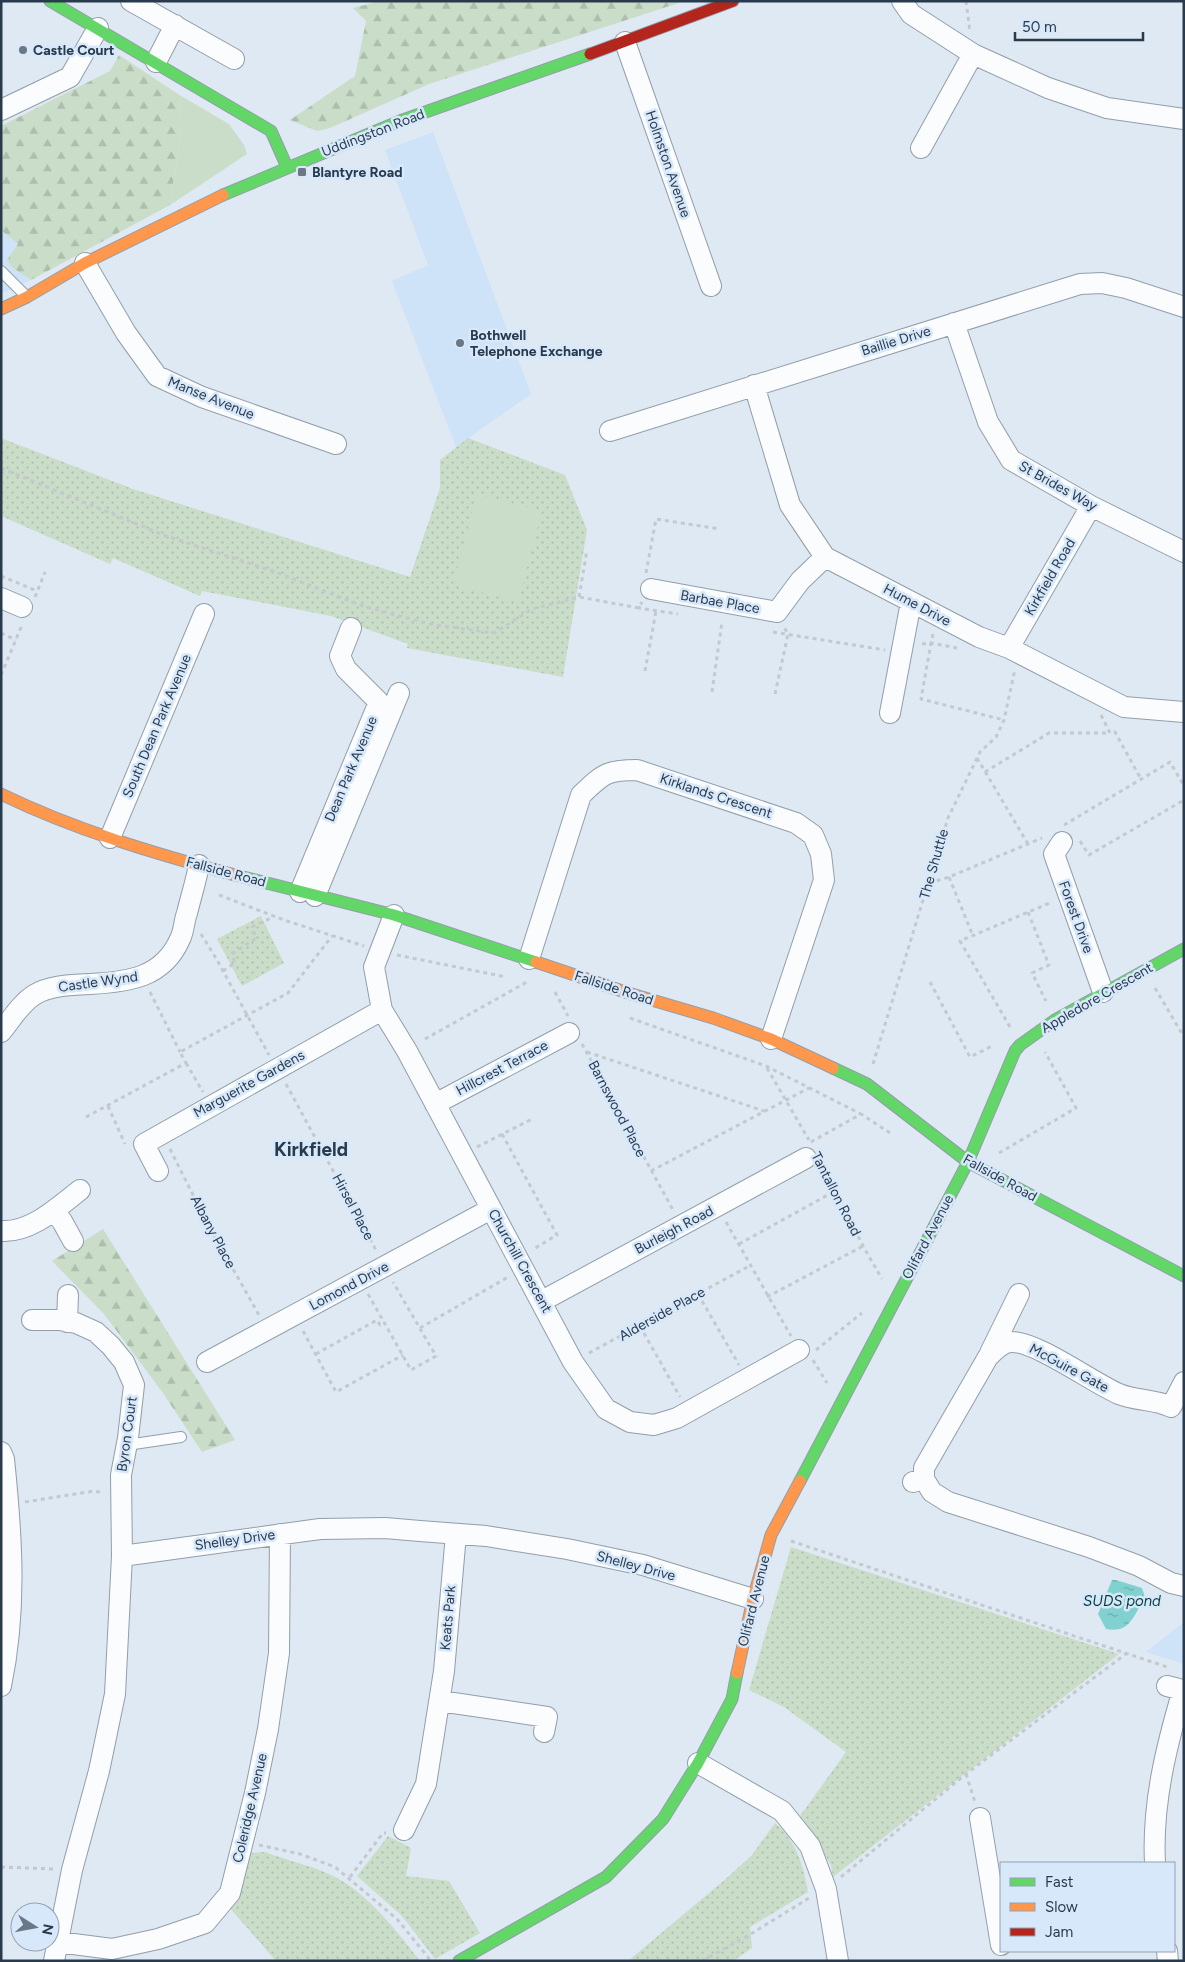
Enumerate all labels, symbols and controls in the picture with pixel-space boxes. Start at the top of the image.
scale bar [1015,10,1142,42]
text: 50 m [1022,18,1057,36]
place label: Castle Court [33,42,115,59]
marker: Castle Court [17,44,29,56]
street label: Uddingston Road [319,106,427,160]
street label: Holmston Avenue [642,108,694,220]
place label: Blantyre Road [312,164,402,181]
marker: Blantyre Road [296,166,308,178]
street label: Baillie Drive [859,322,933,360]
place label: Bothwell Telephone Exchange [470,327,603,360]
marker: Bothwell Telephone Exchange [454,337,466,349]
street label: Manse Avenue [165,373,257,423]
street label: St Brides Way [1016,457,1101,515]
street label: Kirkfield Road [1021,535,1079,619]
street label: Hume Drive [880,580,954,630]
street label: Barbae Place [679,587,761,617]
street label: South Dean Park Avenue [119,651,195,800]
street label: Dean Park Avenue [321,713,381,824]
street label: Kirklands Crescent [658,770,774,822]
street label: The Shuttle [916,827,952,901]
street label: Fallside Road [184,853,268,891]
street label: Forest Drive [1055,879,1097,956]
street label: Appledore Crescent [1038,959,1156,1037]
street label: Fallside Road [572,967,656,1009]
street label: Castle Wynd [57,968,139,996]
street label: Hillcrest Terrace [453,1037,551,1099]
street label: Marguerite Gardens [190,1046,308,1122]
street label: Barnswood Place [584,1058,650,1161]
district label: Kirkfield [274,1138,348,1161]
street label: Tantallon Road [808,1149,864,1239]
street label: Fallside Road [960,1151,1040,1205]
street label: Hirsel Place [328,1171,378,1243]
street label: Olifard Avenue [899,1192,958,1282]
street label: Albany Place [187,1193,239,1272]
street label: Burleigh Road [632,1202,716,1258]
street label: Churchill Crescent [484,1206,556,1316]
street label: Lomond Drive [306,1258,392,1314]
street label: Alderside Place [616,1283,708,1345]
street label: McGuire Gate [1026,1340,1112,1396]
street label: Byron Court [113,1395,141,1473]
street label: Shelley Drive [194,1526,277,1554]
street label: Shelley Drive [595,1547,678,1585]
street label: Olifard Avenue [734,1553,774,1648]
street label: Keats Park [437,1585,459,1651]
water label: SUDS pond [1083,1592,1161,1610]
street label: Coleridge Avenue [229,1751,271,1864]
legend [1000,1862,1175,1952]
text: Fast [1045,1873,1074,1891]
text: Slow [1045,1898,1078,1916]
north arrow [10,1902,60,1952]
text: N [38,1922,57,1936]
text: Jam [1045,1923,1073,1941]

